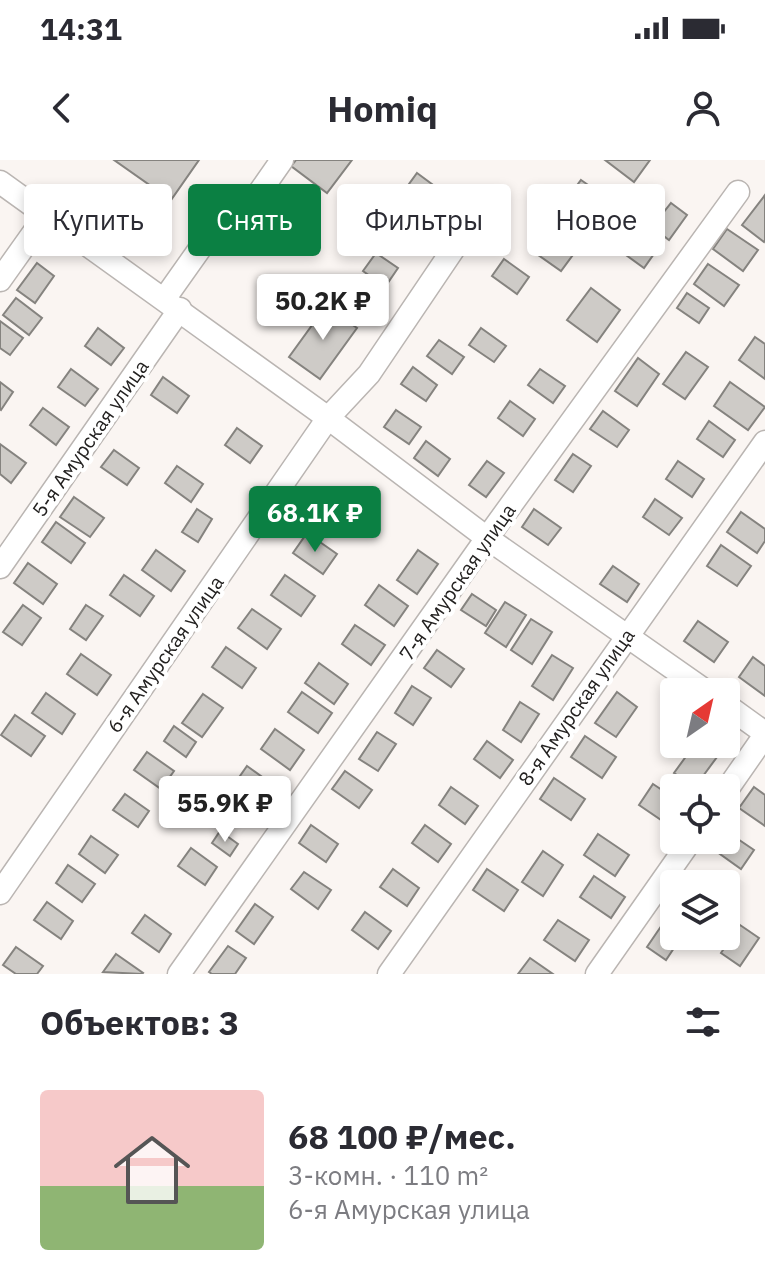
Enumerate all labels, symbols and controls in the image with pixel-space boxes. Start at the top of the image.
text: 14:31 [40,9,122,48]
text: Homiq [327,85,438,132]
icon: back [40,86,84,130]
icon: person [681,86,725,130]
chip: Купить [24,184,172,256]
chip: Снять [188,184,321,256]
chip: Фильтры [337,184,511,256]
chip: Новое [527,184,665,256]
pin: 50.2K ₽ [249,274,397,342]
text: 50.2K ₽ [275,283,371,317]
street label: 5-я Амурская улица [26,354,155,522]
pin: 68.1K ₽ [241,486,389,554]
text: 68.1K ₽ [267,495,363,529]
street label: 7-я Амурская улица [393,498,522,666]
street label: 6-я Амурская улица [101,570,230,738]
street label: 8-я Амурская улица [512,623,641,791]
north arrow [660,678,740,758]
map controls [660,678,740,950]
button: locate [660,774,740,854]
pin: 55.9K ₽ [151,776,299,844]
text: 55.9K ₽ [177,785,273,819]
button: layers [660,870,740,950]
text: Объектов: 3 [40,1000,239,1044]
icon: filters [681,1000,725,1044]
text: 68 100 ₽/мес. [288,1114,516,1158]
icon: home [104,1122,200,1218]
text: 3-комн. · 110 m² [288,1158,488,1192]
text: 6-я Амурская улица [288,1192,530,1226]

